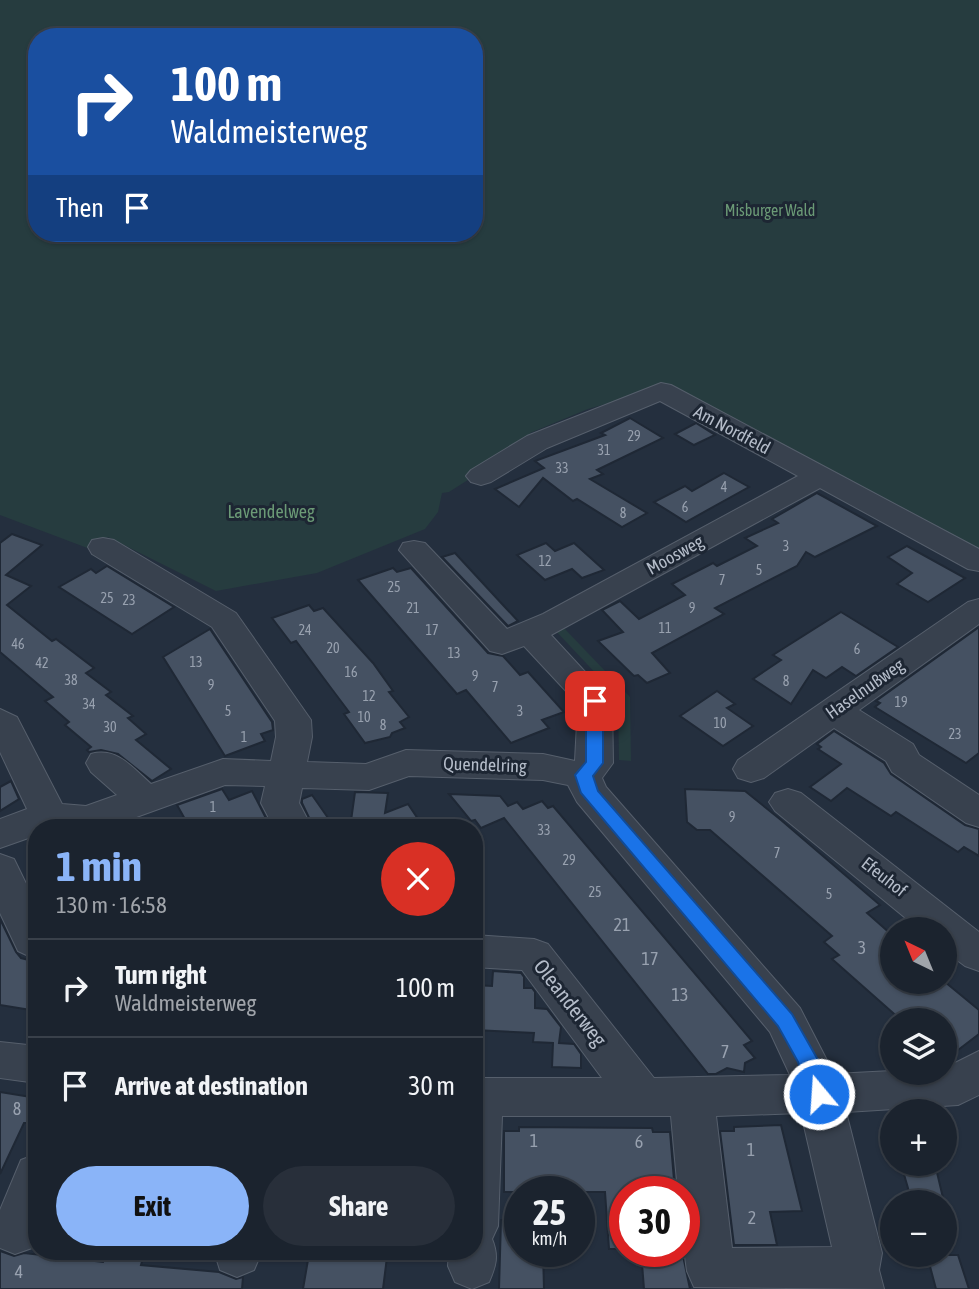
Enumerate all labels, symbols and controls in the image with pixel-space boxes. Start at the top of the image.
text: 100 m [171,55,282,111]
icon: right [56,56,147,147]
text: Waldmeisterweg [171,113,368,150]
icon: arrive [118,189,156,227]
text: Then [56,193,104,223]
park label: Misburger Wald [725,201,815,220]
street label: Am Nordfeld [690,401,774,458]
house number: 29 [627,428,641,444]
house number: 31 [597,442,611,458]
house number: 33 [555,460,569,476]
house number: 4 [721,479,728,495]
house number: 6 [682,499,689,515]
park label: Lavendelweg [227,501,315,522]
house number: 8 [620,505,627,521]
street label: Moosweg [643,530,707,579]
house number: 3 [783,538,789,554]
house number: 12 [538,553,552,569]
house number: 5 [756,562,762,578]
house number: 7 [719,572,725,588]
house number: 25 [387,579,401,595]
house number: 25 [100,590,114,606]
house number: 23 [122,592,136,608]
house number: 21 [406,600,420,616]
house number: 9 [689,600,695,616]
house number: 11 [658,620,672,636]
house number: 24 [298,622,312,638]
house number: 17 [425,622,439,638]
house number: 46 [11,636,25,652]
house number: 20 [326,640,340,656]
house number: 6 [854,641,861,657]
house number: 13 [447,645,461,661]
house number: 13 [189,654,203,670]
street label: Haselnußweg [822,654,908,723]
house number: 42 [35,655,49,671]
house number: 16 [344,664,358,680]
house number: 9 [472,668,478,684]
pin [565,671,625,731]
house number: 38 [64,672,78,688]
house number: 8 [783,673,790,689]
house number: 9 [208,677,214,693]
house number: 7 [492,679,498,695]
icon: arrive [576,682,614,720]
house number: 12 [362,688,376,704]
house number: 19 [894,694,908,710]
house number: 34 [82,696,96,712]
house number: 5 [225,703,231,719]
house number: 3 [517,703,523,719]
house number: 10 [357,709,371,725]
house number: 10 [713,715,727,731]
house number: 8 [380,717,387,733]
house number: 30 [103,719,117,735]
house number: 23 [948,726,962,742]
house number: 1 [241,729,247,745]
street label: Quendelring [443,753,527,776]
house number: 1 [210,799,216,815]
house number: 9 [729,809,735,825]
house number: 33 [537,822,551,838]
text: 1 min [56,842,142,890]
button: close [381,842,455,916]
house number: 7 [774,845,780,861]
house number: 29 [562,852,576,868]
street label: Efeuhof [857,852,911,901]
house number: 25 [588,884,602,900]
house number: 5 [826,886,832,902]
text: 130 m · 16:58 [56,892,167,918]
house number: 21 [614,914,630,935]
north arrow [880,917,957,994]
map controls [880,917,957,1267]
house number: 3 [858,937,866,958]
house number: 17 [642,948,658,969]
street label: Oleanderweg [529,954,612,1051]
text: Turn right [115,960,206,990]
icon: right [56,969,94,1007]
text: 100 m [396,973,455,1003]
house number: 13 [672,984,688,1005]
text: Waldmeisterweg [115,990,256,1016]
button: layers [880,1008,957,1085]
house number: 7 [721,1041,729,1062]
position arrow [782,1057,856,1131]
icon: arrive [56,1067,94,1105]
text: Arrive at destination [115,1071,308,1101]
text: 30 m [408,1071,455,1101]
house number: 8 [13,1098,21,1119]
button: + [880,1099,957,1176]
house number: 1 [530,1130,538,1151]
house number: 6 [635,1131,643,1152]
house number: 1 [747,1139,755,1160]
button: Exit [56,1166,249,1246]
button: Share [263,1166,455,1246]
speed limit sign: 30 [609,1176,700,1267]
button: − [880,1190,957,1267]
text: 25 [533,1192,566,1232]
house number: 2 [748,1207,756,1228]
text: km/h [532,1228,567,1249]
house number: 4 [15,1261,23,1282]

